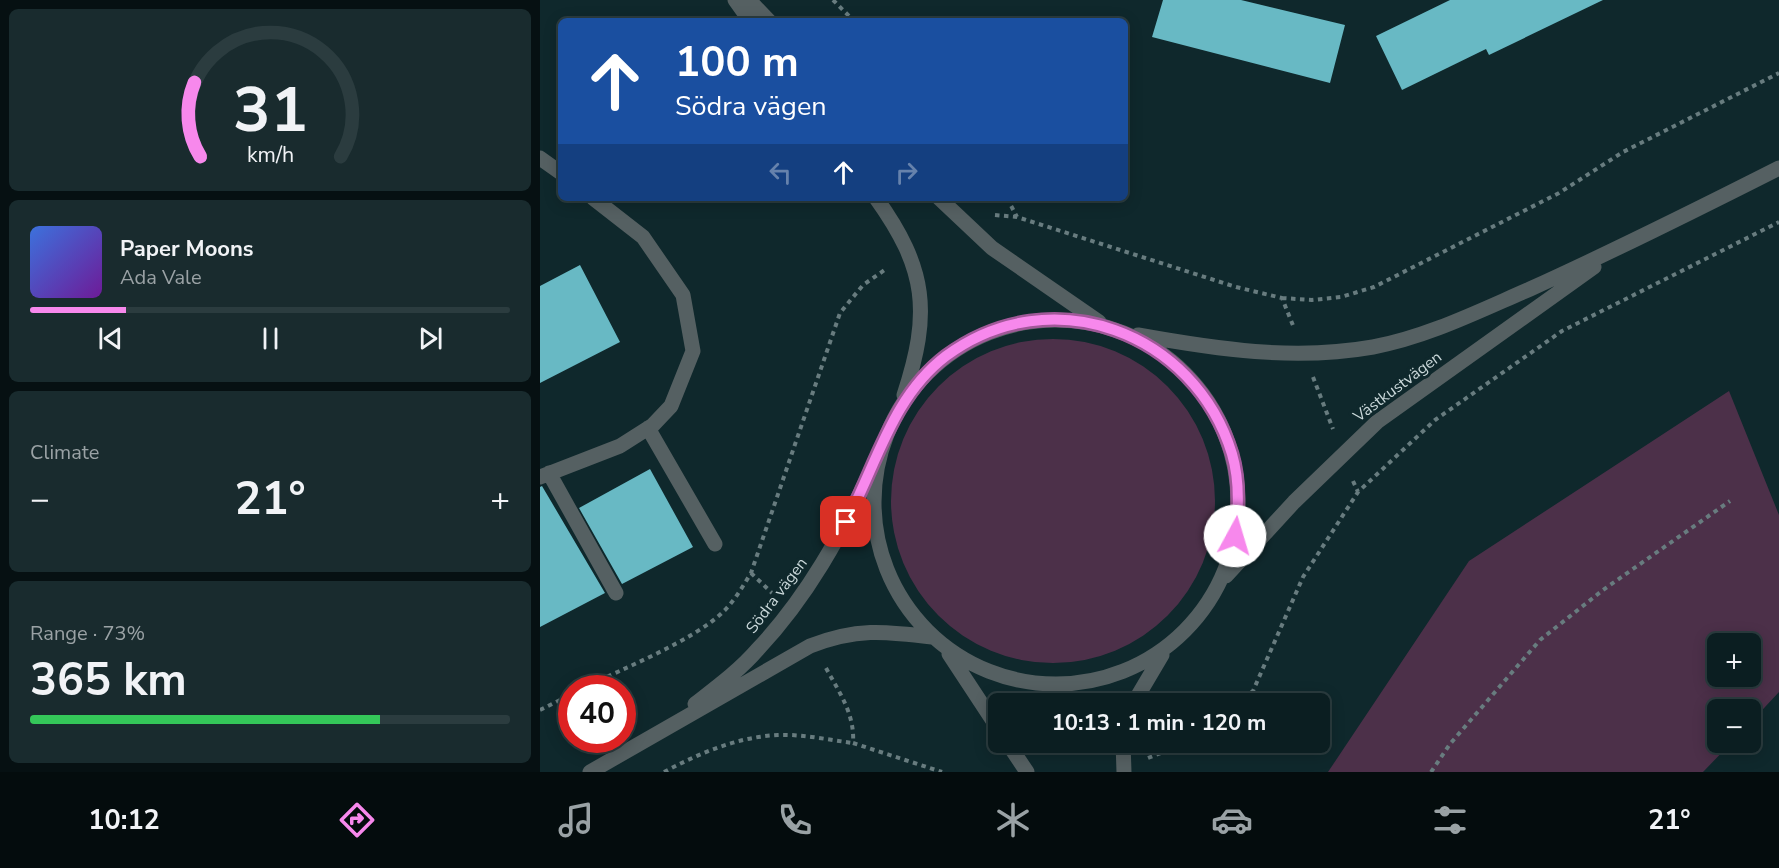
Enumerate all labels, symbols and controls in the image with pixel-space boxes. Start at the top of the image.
text: 100 m [675,34,799,91]
icon: ahead [576,42,654,120]
text: 31 [233,68,307,153]
text: Södra vägen [675,88,827,125]
text: km/h [246,140,294,170]
icon: left [764,156,797,189]
icon: ahead [827,156,860,189]
icon: right [890,156,923,189]
text: Paper Moons [120,234,254,264]
text: Ada Vale [120,264,202,291]
icon: previous [94,322,127,355]
icon: pause [254,322,287,355]
icon: next [414,322,447,355]
street label: Västkustvägen [1348,346,1446,428]
text: Climate [30,439,99,466]
text: 21° [234,469,306,530]
text: − [30,477,50,522]
text: + [490,477,510,522]
pin [820,496,871,547]
position arrow [1203,504,1267,568]
icon: arrive [829,505,862,538]
street label: Södra vägen [741,553,813,638]
text: Range · 73% [30,620,145,647]
map controls [1707,633,1761,753]
button: + [1707,633,1761,687]
text: 365 km [30,650,187,711]
speed limit sign: 40 [558,675,636,753]
button: − [1707,699,1761,753]
text: 10:13 · 1 min · 120 m [1052,708,1266,738]
icon: directions [336,799,378,841]
icon: music [555,799,597,841]
icon: phone [774,799,816,841]
icon: climate [992,799,1034,841]
icon: car [1211,799,1253,841]
icon: filters [1429,799,1471,841]
text: 10:12 [88,802,160,839]
text: 21° [1648,802,1691,839]

